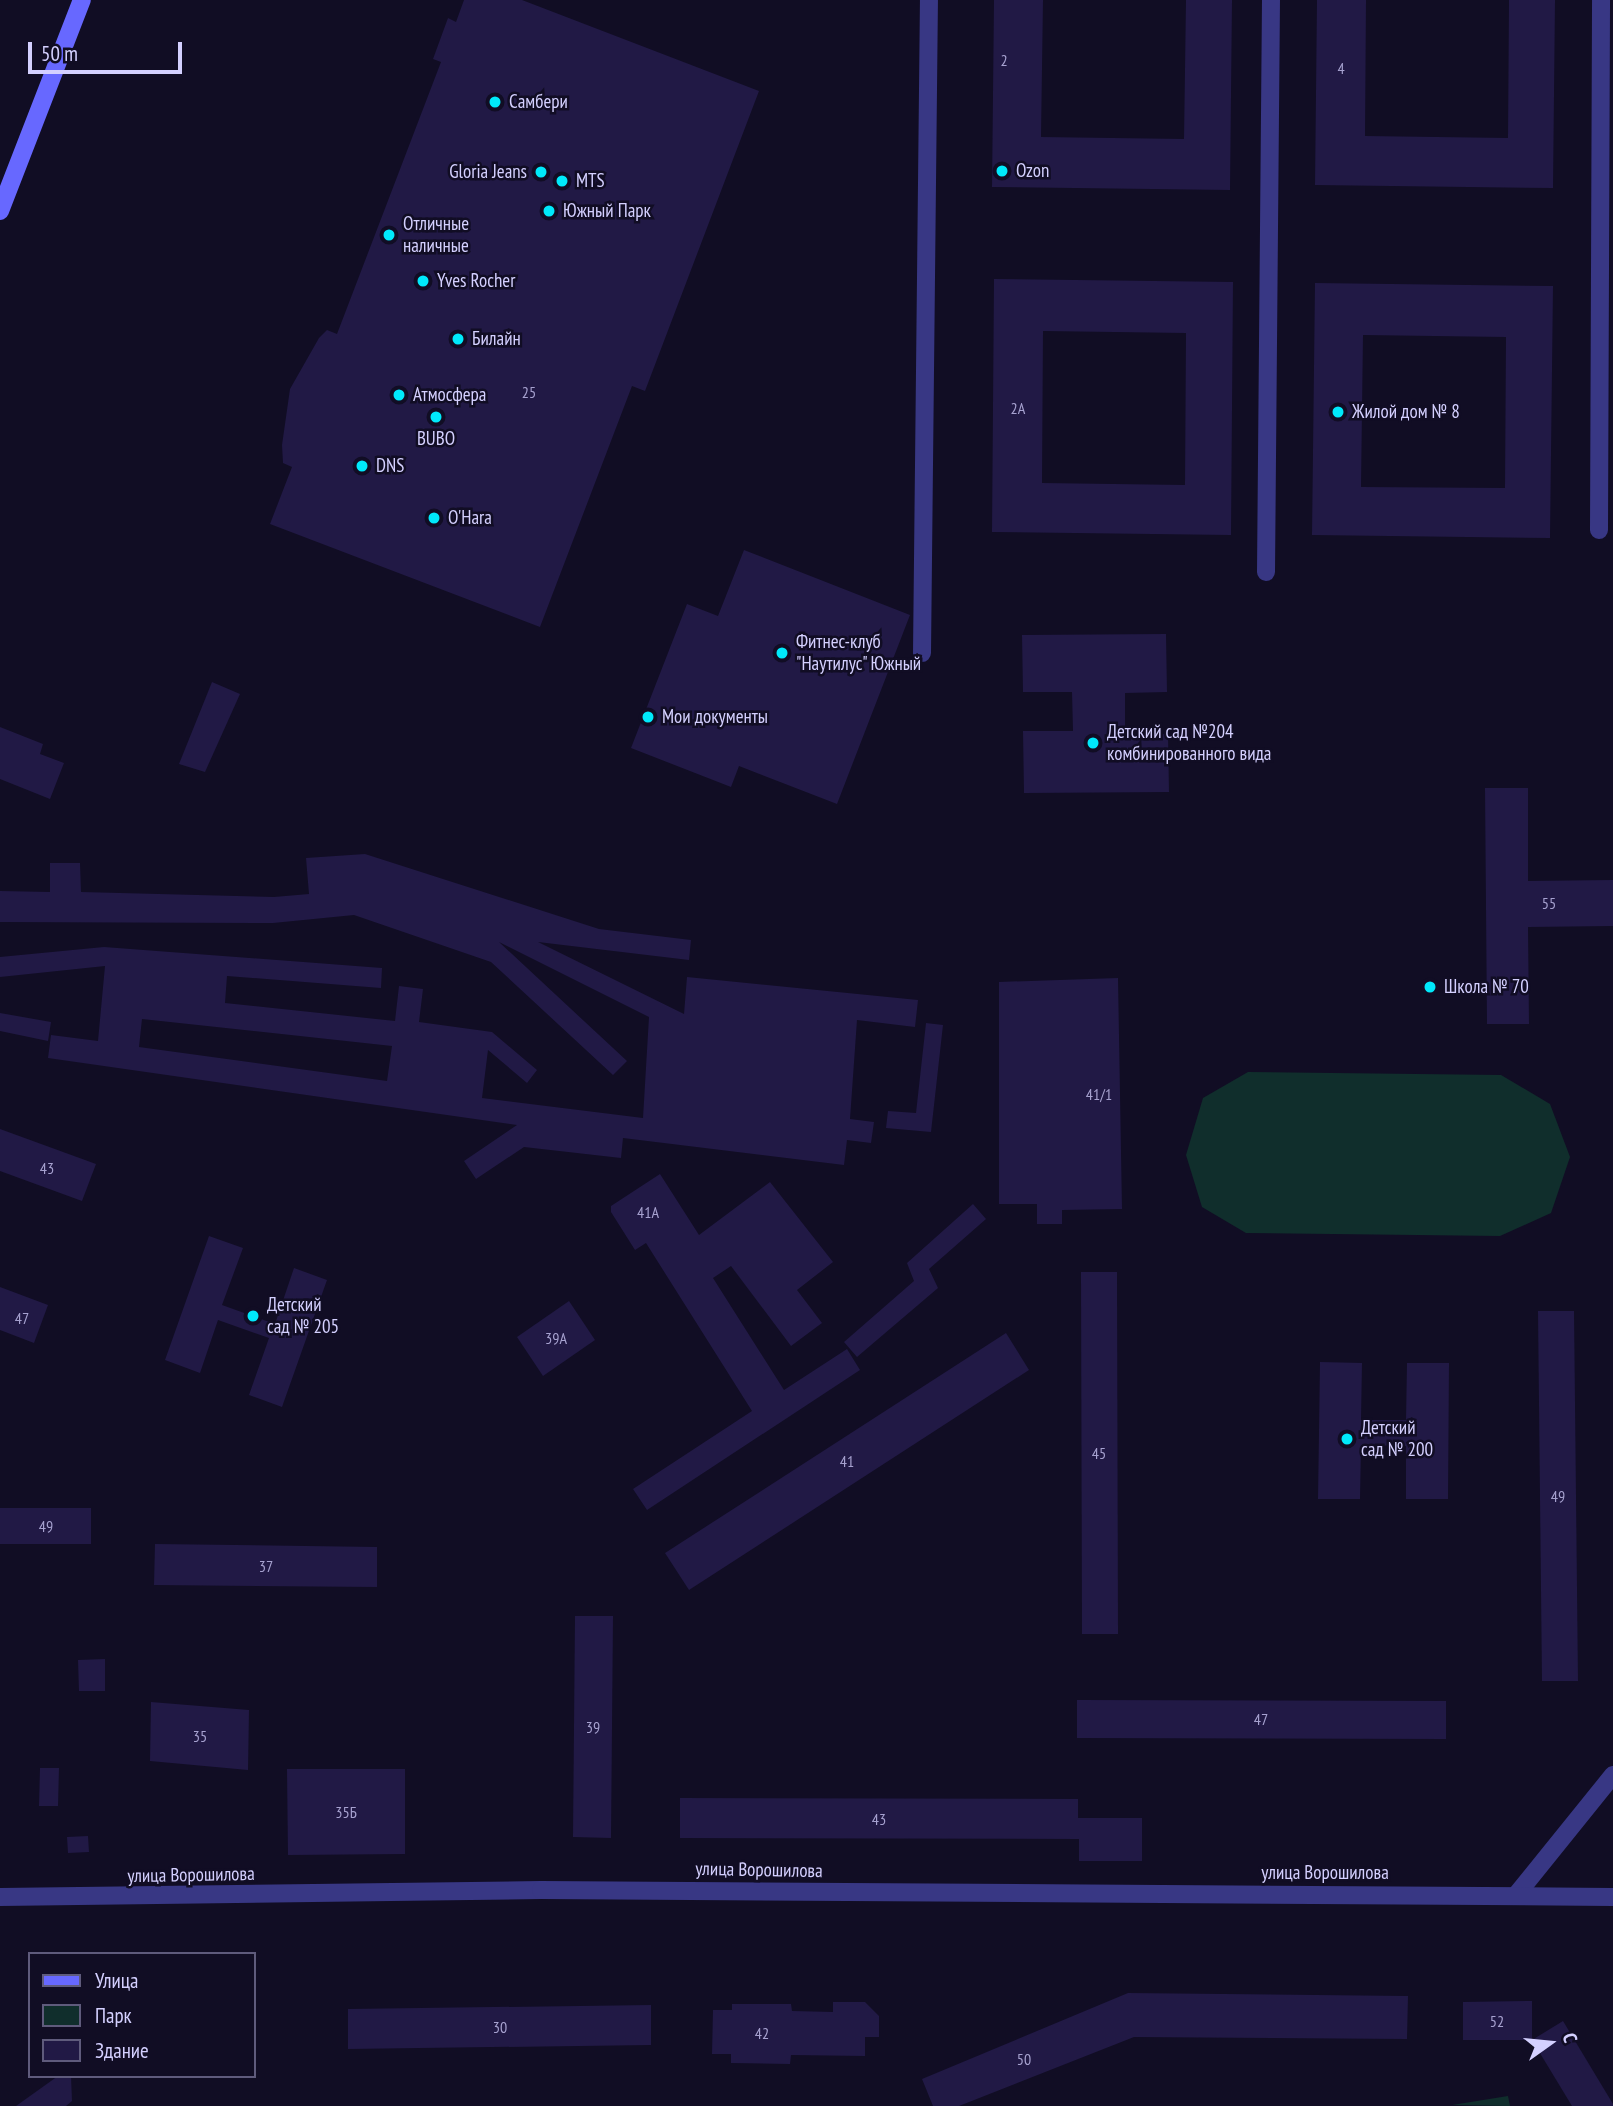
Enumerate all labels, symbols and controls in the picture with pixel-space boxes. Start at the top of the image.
scale bar [32,28,186,72]
text: 50 m [41,40,78,67]
house number: 2 [1000,50,1008,70]
house number: 4 [1337,58,1345,78]
place label: Самбери [509,91,568,113]
marker: Самбери [487,94,503,110]
place label: Ozon [1016,160,1049,182]
place label: Gloria Jeans [449,161,527,183]
marker: Ozon [994,163,1010,179]
marker: Gloria Jeans [533,164,549,180]
place label: MTS [576,170,605,192]
marker: MTS [554,173,570,189]
place label: Южный Парк [563,200,651,222]
marker: Южный Парк [541,203,557,219]
place label: Отличные наличные [403,213,469,257]
marker: Отличные наличные [381,227,397,243]
place label: Yves Rocher [437,270,515,292]
marker: Yves Rocher [415,273,431,289]
place label: Билайн [472,328,521,350]
marker: Билайн [450,331,466,347]
house number: 25 [522,382,536,402]
place label: Атмосфера [413,384,486,406]
marker: Атмосфера [391,387,407,403]
house number: 2А [1011,398,1025,418]
place label: Жилой дом № 8 [1352,401,1460,423]
marker: Жилой дом № 8 [1330,404,1346,420]
marker: BUBO [428,409,444,425]
place label: BUBO [417,428,455,450]
place label: DNS [376,455,404,477]
marker: DNS [354,458,370,474]
place label: O'Hara [448,507,492,529]
marker: O'Hara [426,510,442,526]
place label: Фитнес-клуб "Наутилус" Южный [796,631,922,675]
marker: Фитнес-клуб "Наутилус" Южный [774,645,790,661]
place label: Мои документы [662,706,768,728]
marker: Мои документы [640,709,656,725]
place label: Детский сад №204 комбинированного вида [1107,721,1271,765]
marker: Детский сад №204 комбинированного вида [1085,735,1101,751]
house number: 55 [1542,893,1556,913]
place label: Школа № 70 [1444,976,1529,998]
marker: Школа № 70 [1422,979,1438,995]
house number: 41/1 [1086,1084,1112,1104]
house number: 43 [40,1158,54,1178]
house number: 41А [637,1202,659,1222]
place label: Детский сад № 205 [267,1294,339,1338]
house number: 47 [15,1308,29,1328]
marker: Детский сад № 205 [245,1308,261,1324]
house number: 39А [545,1328,567,1348]
place label: Детский сад № 200 [1361,1417,1433,1461]
marker: Детский сад № 200 [1339,1431,1355,1447]
house number: 45 [1092,1443,1106,1463]
house number: 41 [840,1451,854,1471]
house number: 49 [1551,1486,1565,1506]
house number: 49 [39,1516,53,1536]
house number: 37 [259,1556,273,1576]
house number: 47 [1254,1709,1268,1729]
house number: 39 [586,1717,600,1737]
house number: 35 [193,1726,207,1746]
house number: 35Б [335,1802,357,1822]
house number: 43 [872,1809,886,1829]
street label: улица Ворошилова [695,1857,823,1883]
street label: улица Ворошилова [127,1862,255,1888]
street label: улица Ворошилова [1261,1862,1389,1884]
legend [28,1952,256,2078]
text: Улица [95,1967,138,1994]
text: Парк [95,2002,132,2029]
north arrow [1515,2008,1585,2078]
house number: 52 [1490,2011,1504,2031]
house number: 30 [493,2017,507,2037]
house number: 42 [755,2023,769,2043]
text: С [1558,2030,1583,2045]
text: Здание [95,2037,149,2064]
house number: 50 [1017,2049,1031,2069]

